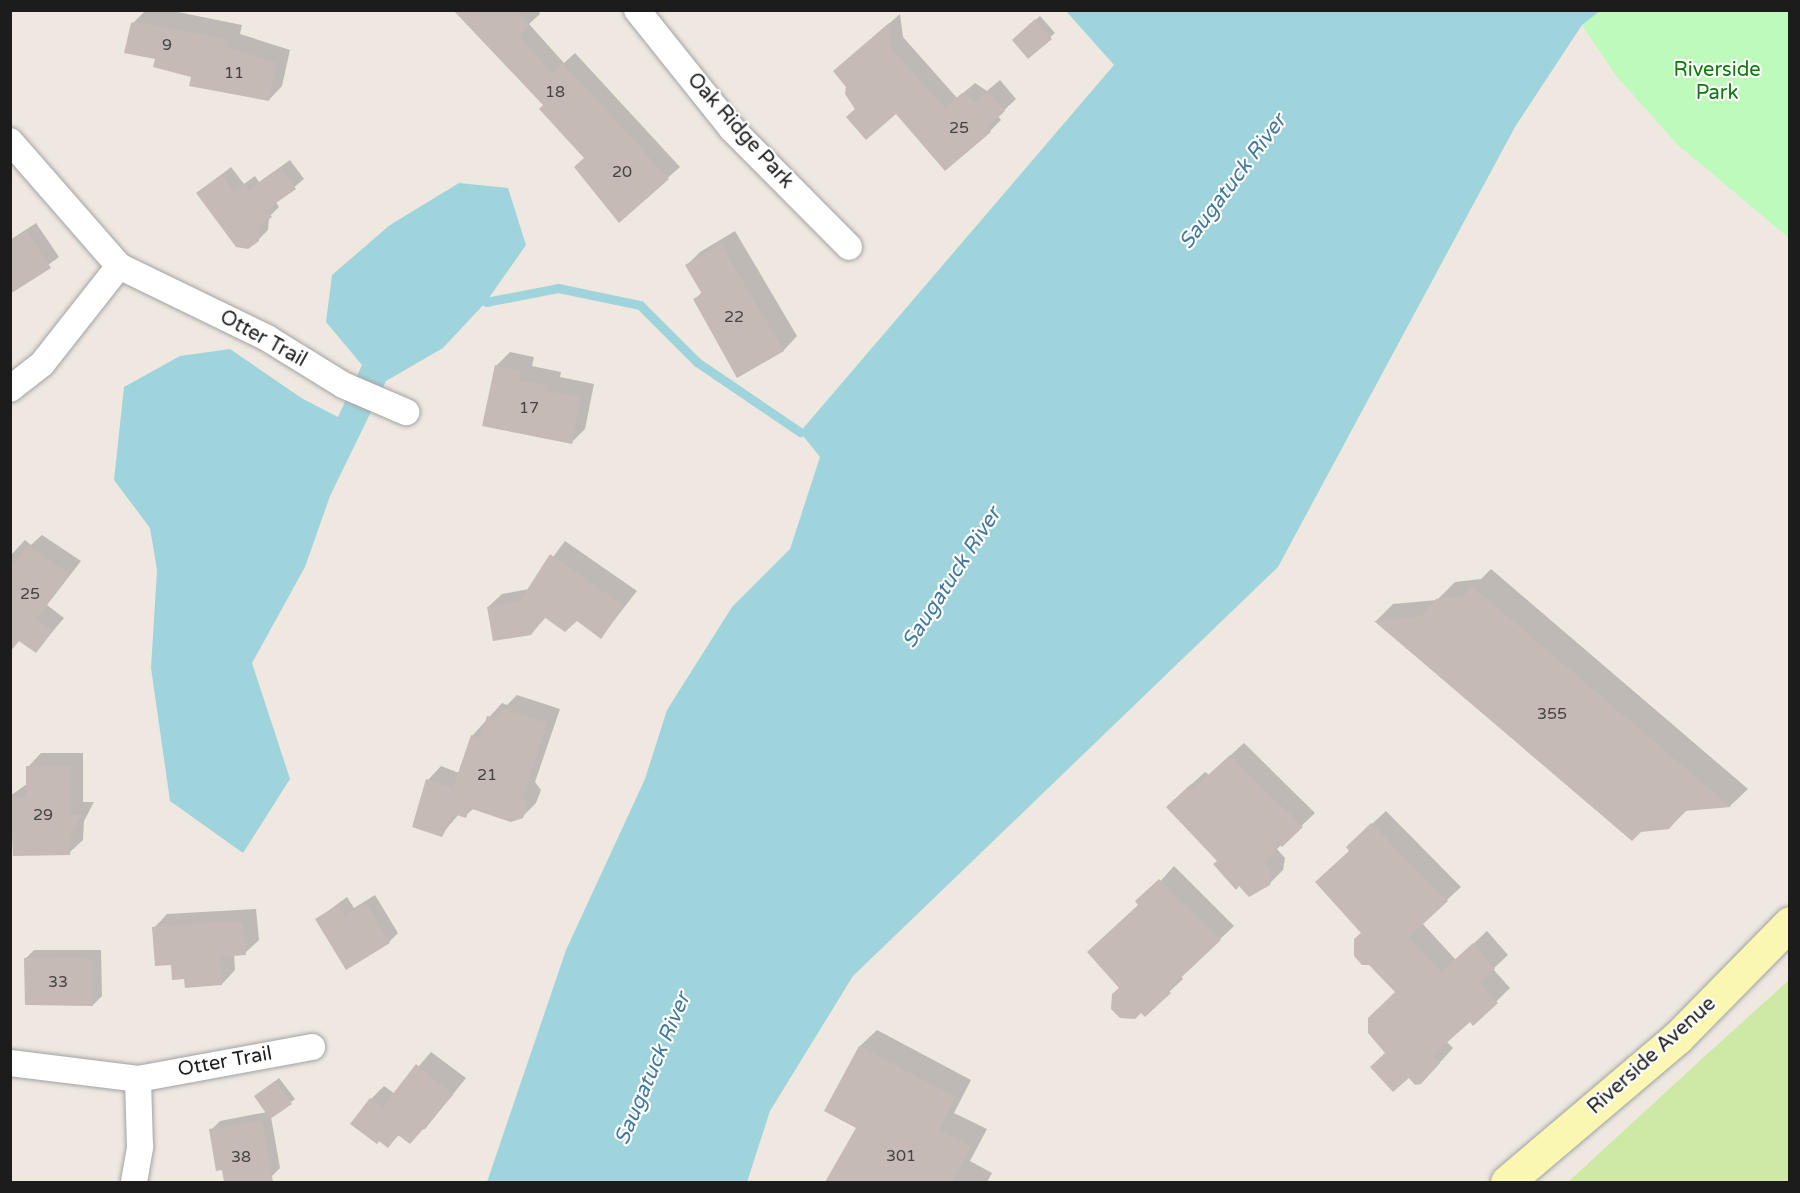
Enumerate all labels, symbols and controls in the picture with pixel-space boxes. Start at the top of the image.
house number: 9 [162,35,172,55]
park label: Riverside Park [1673,59,1761,106]
house number: 11 [224,63,244,83]
street label: Oak Ridge Park [682,68,798,194]
house number: 18 [545,82,565,102]
water label: Saugatuck River [1174,110,1292,254]
house number: 25 [949,118,969,138]
house number: 20 [612,162,632,182]
street label: Otter Trail [215,305,311,373]
house number: 22 [724,307,744,327]
house number: 17 [519,398,539,418]
water label: Saugatuck River [897,503,1007,653]
house number: 25 [20,584,40,604]
house number: 355 [1537,704,1567,724]
house number: 21 [477,765,497,785]
house number: 29 [33,805,53,825]
house number: 33 [48,972,68,992]
water label: Saugatuck River [610,989,696,1149]
street label: Riverside Avenue [1583,992,1721,1120]
street label: Otter Trail [176,1042,274,1082]
house number: 301 [886,1146,916,1166]
house number: 38 [231,1147,251,1167]

